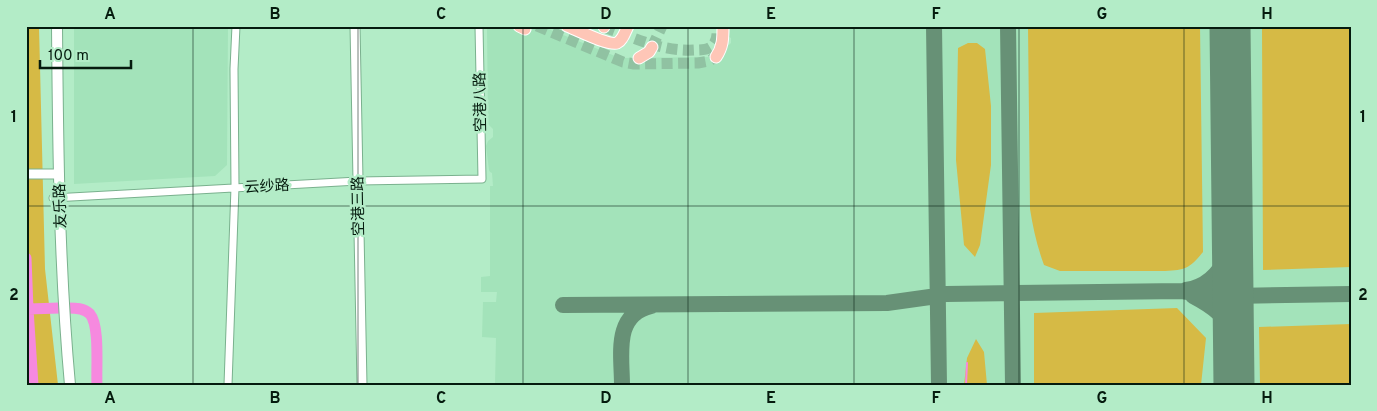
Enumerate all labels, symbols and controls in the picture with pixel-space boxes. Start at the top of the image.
text: A [104,5,116,25]
text: B [269,5,281,25]
text: C [436,5,446,25]
text: D [600,5,612,25]
text: E [766,5,776,25]
text: F [931,5,941,25]
text: G [1097,5,1107,25]
text: H [1261,5,1273,25]
scale bar [40,38,131,70]
text: 100 m [48,47,89,66]
street label: 空港八路 [471,72,492,132]
text: 1 [11,108,17,128]
text: 1 [1360,108,1366,128]
street label: 空港三路 [349,176,370,236]
street label: 云纱路 [244,177,290,198]
street label: 友乐路 [51,183,72,229]
text: 2 [9,286,19,306]
text: 2 [1358,286,1368,306]
text: A [104,389,116,409]
text: B [269,389,281,409]
text: C [436,389,446,409]
text: D [600,389,612,409]
text: E [766,389,776,409]
text: F [931,389,941,409]
text: G [1097,389,1107,409]
text: H [1261,389,1273,409]

